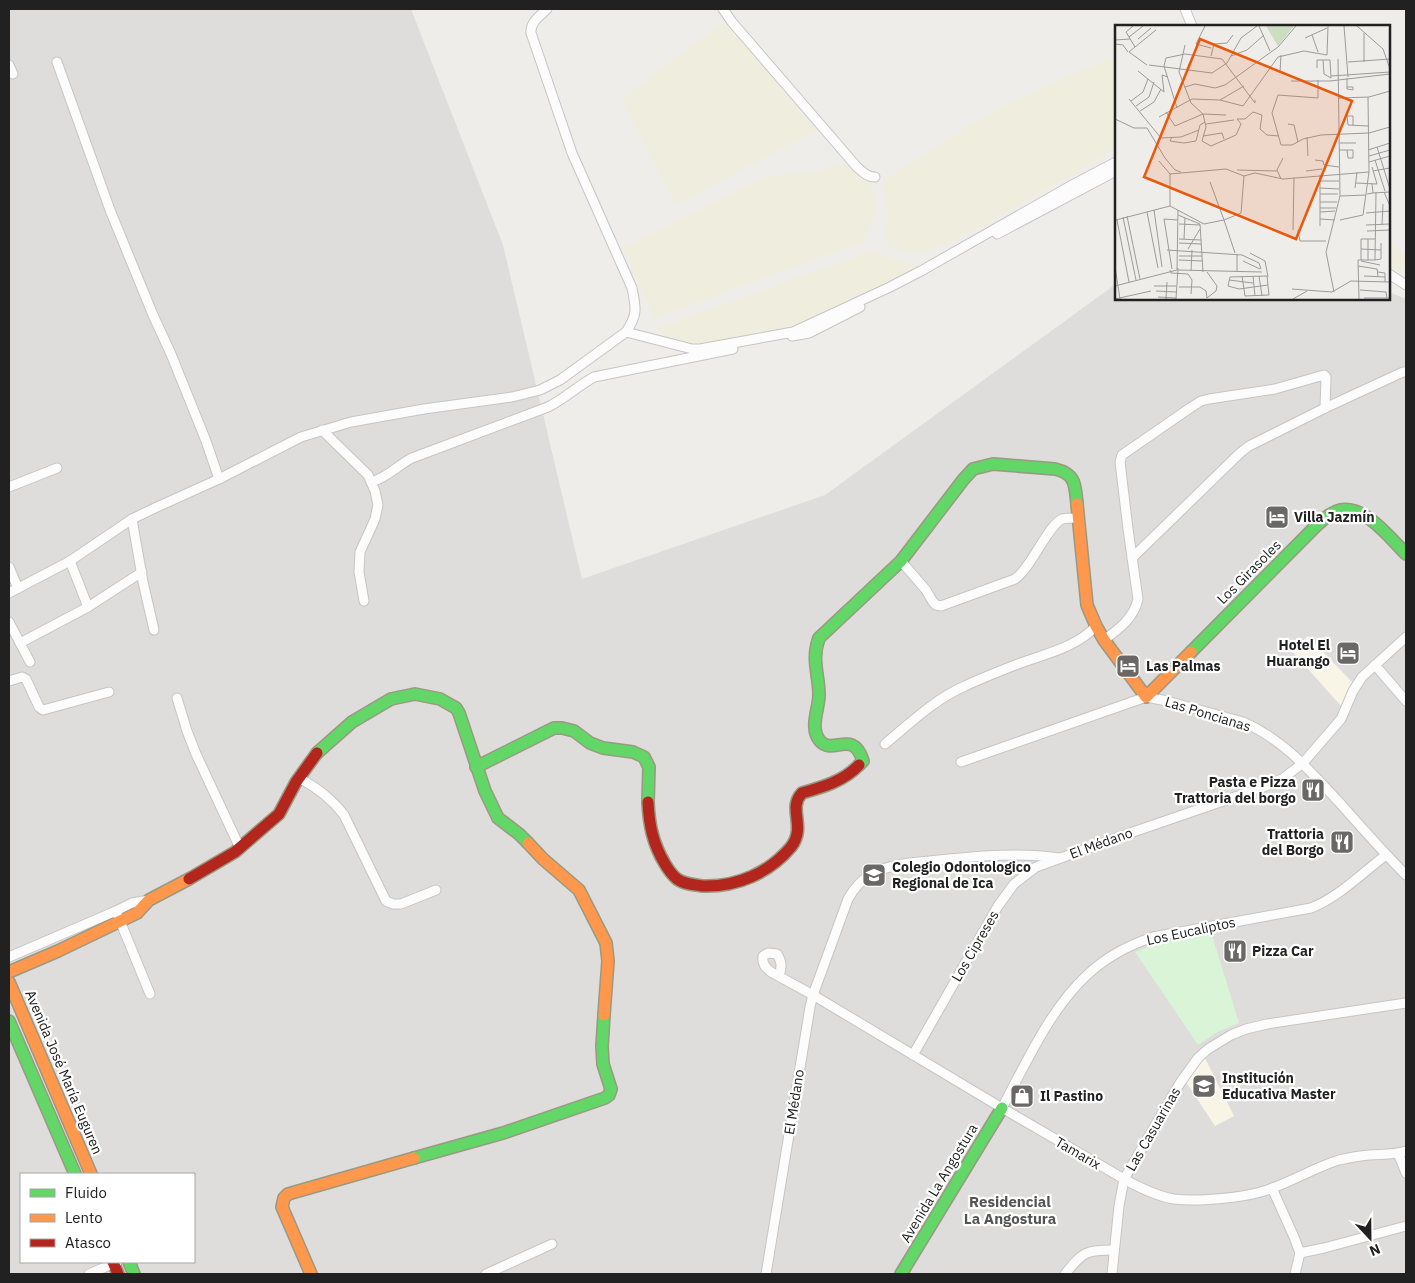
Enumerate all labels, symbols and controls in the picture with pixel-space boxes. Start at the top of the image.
inset map [1115,25,1390,300]
hotel icon: Villa Jazmín [1264,504,1290,530]
place label: Villa Jazmín [1294,508,1375,526]
street label: Los Girasoles [1213,536,1285,608]
place label: Hotel El Huarango [1266,636,1330,670]
hotel icon: Hotel El Huarango [1335,640,1361,666]
hotel icon: Las Palmas [1115,653,1141,679]
place label: Las Palmas [1146,657,1221,675]
street label: Las Poncianas [1163,692,1253,736]
place label: Pasta e Pizza Trattoria del borgo [1174,773,1296,807]
restaurant icon: Pasta e Pizza Trattoria del borgo [1300,777,1326,803]
street label: El Médano [1067,823,1135,863]
place label: Trattoria del Borgo [1262,825,1324,859]
restaurant icon: Trattoria del Borgo [1329,829,1355,855]
place label: Colegio Odontologico Regional de Ica [892,858,1031,892]
school or university icon: Colegio Odontologico Regional de Ica [861,862,887,888]
street label: Los Cipreses [947,907,1003,985]
street label: Los Eucaliptos [1145,913,1237,949]
restaurant icon: Pizza Car [1222,938,1248,964]
place label: Pizza Car [1252,942,1314,960]
street label: Avenida José María Euguren [21,987,107,1157]
street label: El Médano [780,1068,808,1136]
place label: Institución Educativa Master [1222,1069,1336,1103]
school or university icon: Institución Educativa Master [1191,1073,1217,1099]
shop icon: Il Pastino [1009,1083,1035,1109]
street label: Las Casuarinas [1122,1084,1184,1174]
place label: Il Pastino [1040,1087,1103,1105]
street label: Avenida La Angostura [896,1120,982,1246]
street label: Tamarix [1052,1133,1104,1173]
legend [20,1173,195,1263]
text: Fluido [65,1183,107,1202]
district label: Residencial La Angostura [964,1192,1057,1228]
text: Lento [65,1208,103,1227]
north arrow [1345,1213,1395,1263]
text: Atasco [65,1233,111,1252]
text: N [1367,1240,1383,1260]

